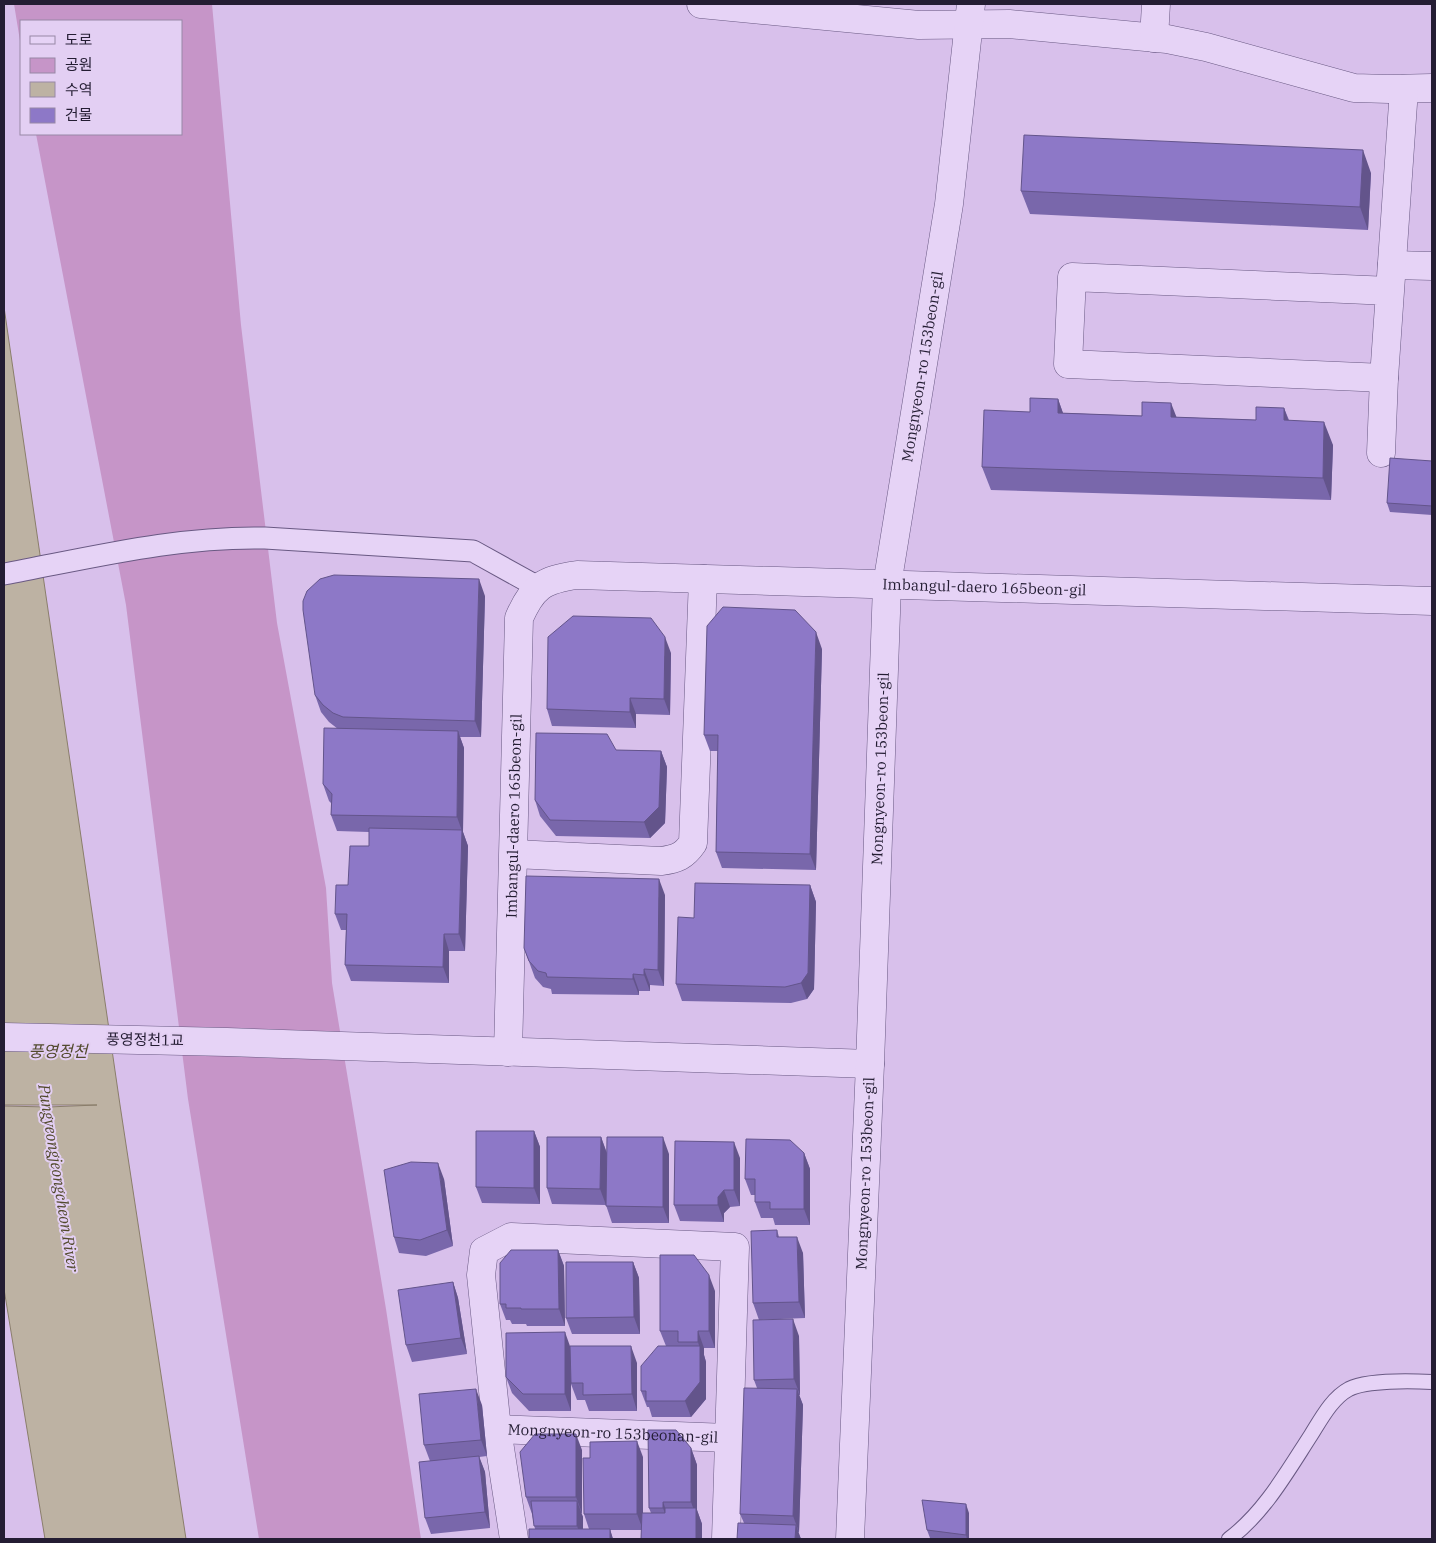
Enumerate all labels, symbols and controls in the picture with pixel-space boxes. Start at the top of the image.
legend [20,20,182,135]
text: 도로 [65,30,93,49]
text: 공원 [65,55,93,74]
text: 수역 [65,80,93,99]
text: 건물 [65,105,93,124]
street label: Mongnyeon-ro 153beon-gil [897,270,947,463]
street label: Imbangul-daero 165beon-gil [882,574,1087,599]
street label: Mongnyeon-ro 153beon-gil [867,672,893,865]
street label: Imbangul-daero 165beon-gil [501,714,526,918]
street label: 풍영정천1교 [106,1029,184,1050]
water label: 풍영정천 [29,1041,90,1061]
street label: Mongnyeon-ro 153beon-gil [851,1077,878,1270]
water label: Pungyeongjeongcheon River [34,1082,84,1274]
street label: Mongnyeon-ro 153beonan-gil [507,1419,719,1447]

